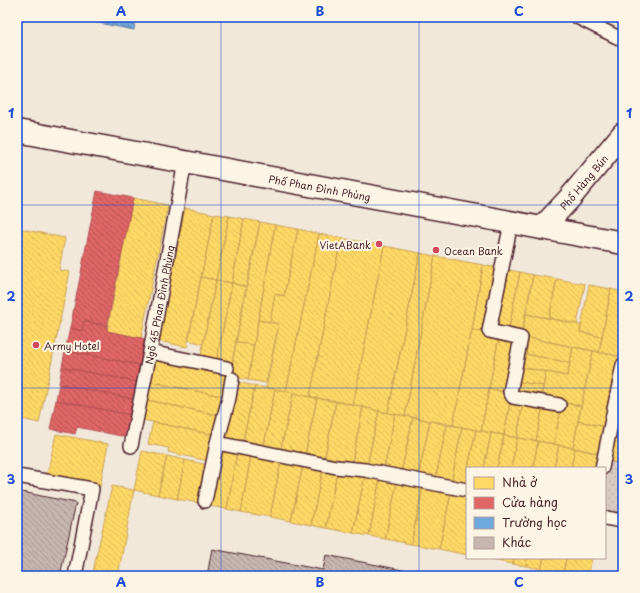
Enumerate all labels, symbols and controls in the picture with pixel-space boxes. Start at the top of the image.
text: A [116,1,126,20]
text: B [316,1,325,20]
text: C [514,1,524,20]
text: 1 [8,103,14,122]
text: 1 [626,103,632,122]
street label: Phố Hàng Bún [556,151,611,213]
street label: Phố Phan Đình Phùng [268,170,372,204]
place label: VietABank [319,237,371,252]
marker: VietABank [374,239,384,249]
place label: Ocean Bank [444,243,503,258]
street label: Ngõ 45 Phan Đình Phùng [140,244,177,366]
marker: Ocean Bank [431,245,441,255]
text: 2 [6,286,16,305]
text: 2 [624,286,634,305]
place label: Army Hotel [44,338,100,354]
marker: Army Hotel [31,340,41,350]
legend [466,467,606,559]
text: 3 [7,469,16,488]
text: 3 [625,469,634,488]
text: Nhà ở [502,473,538,491]
text: Cửa hàng [502,493,558,511]
text: Trường học [502,513,567,531]
text: Khác [502,533,531,551]
text: A [116,572,126,591]
text: B [316,572,325,591]
text: C [514,572,524,591]

